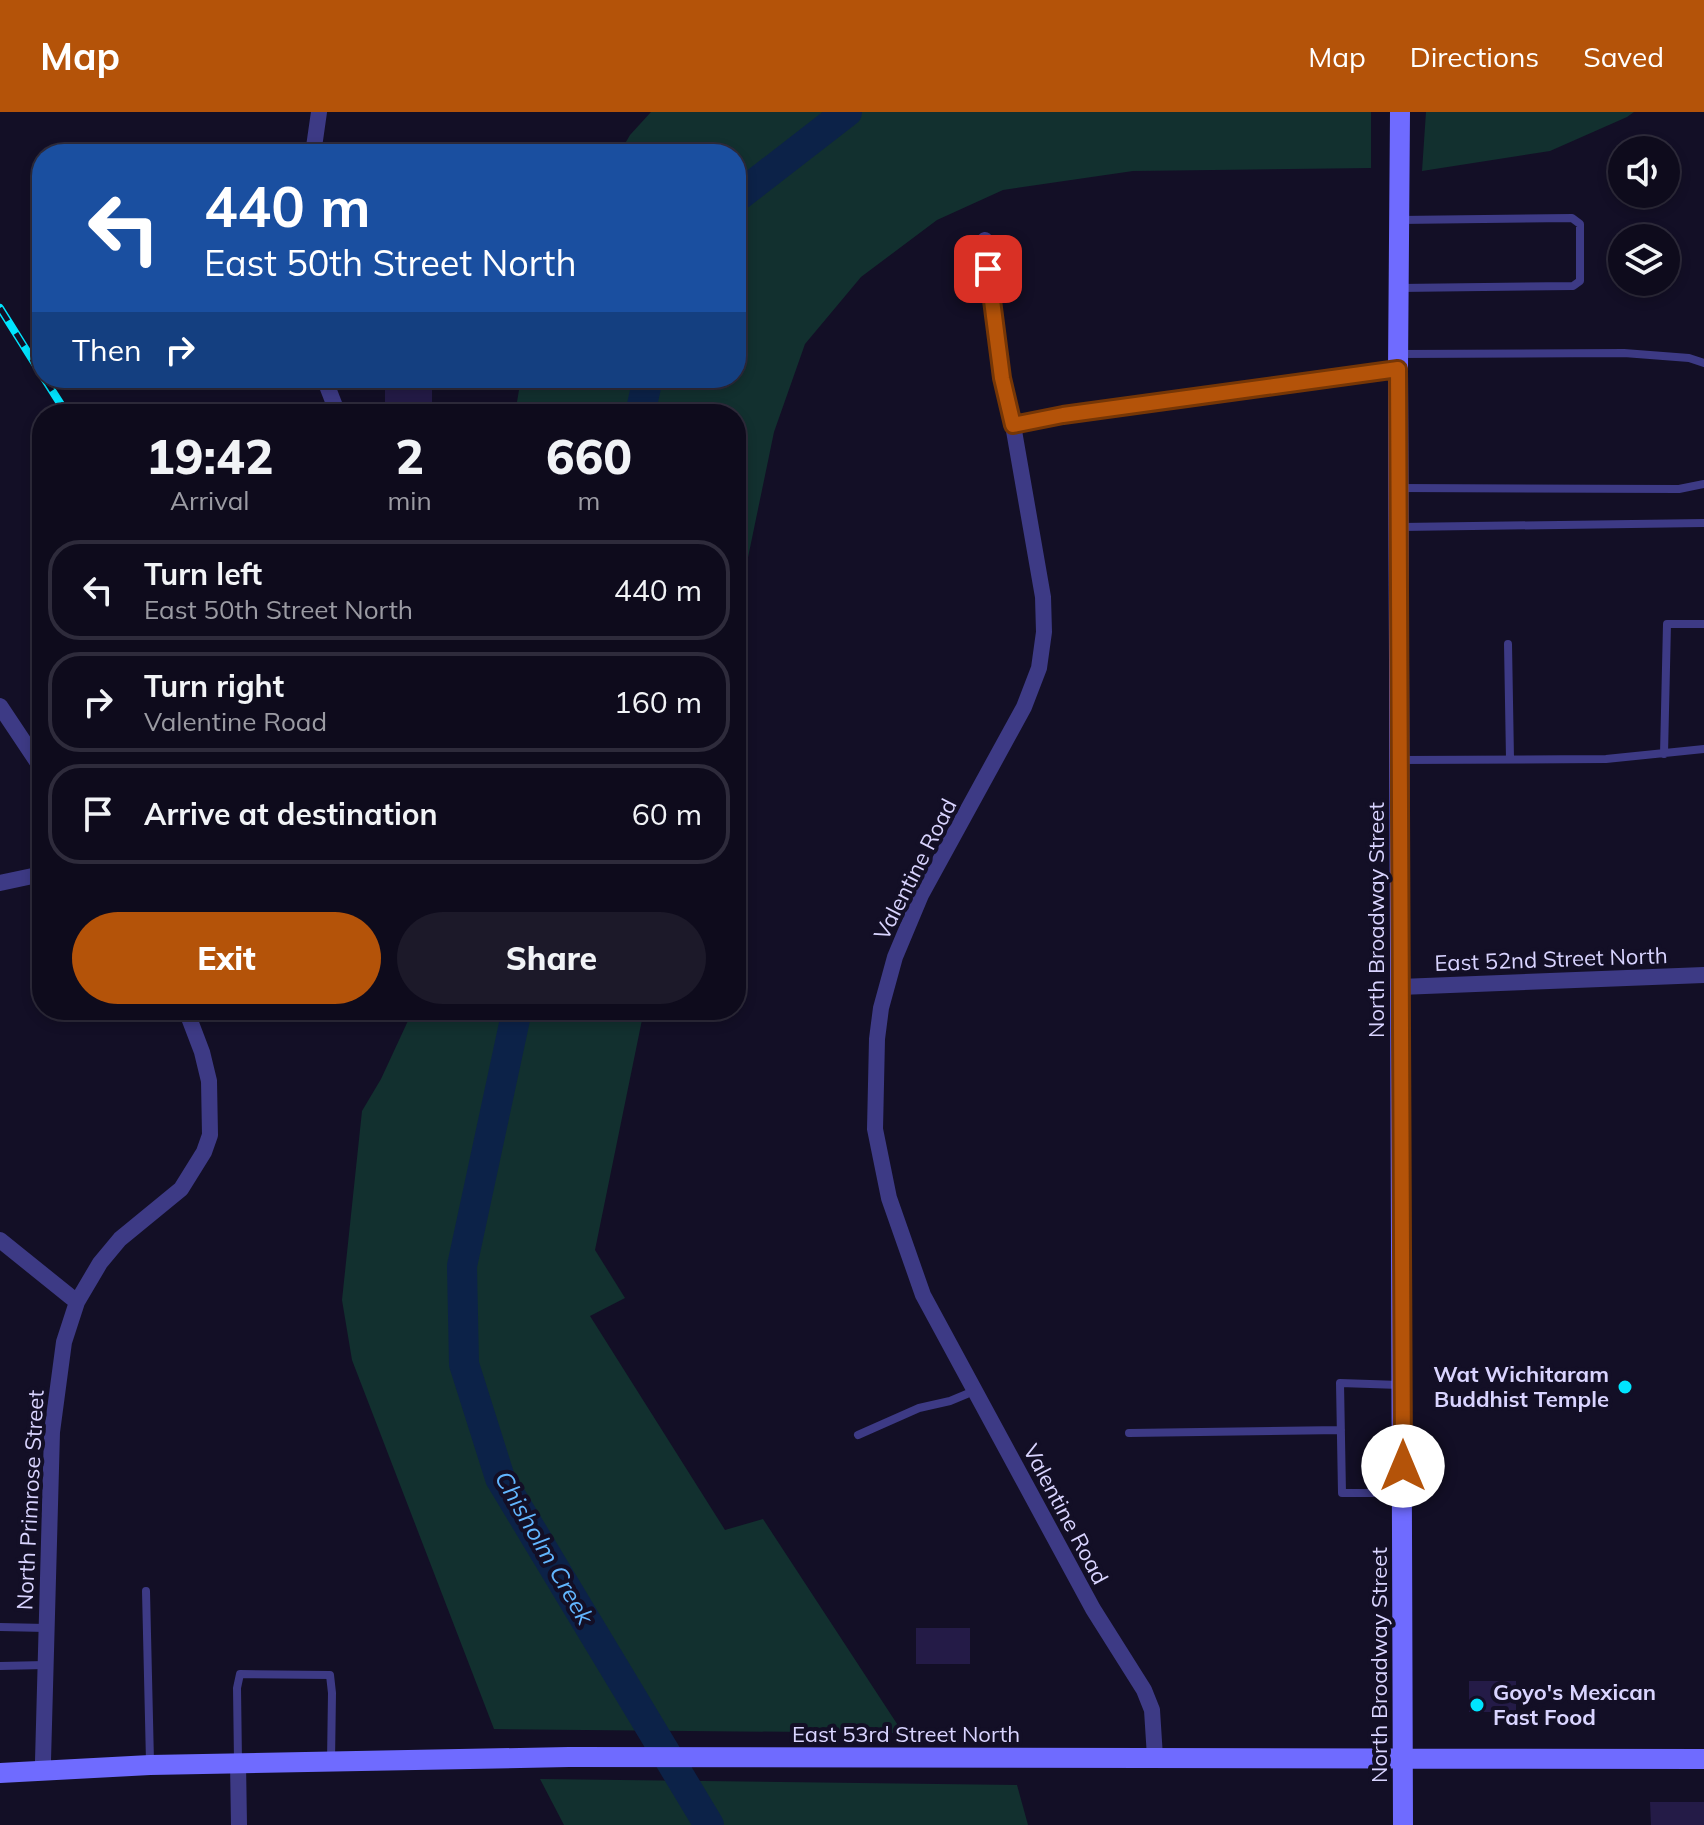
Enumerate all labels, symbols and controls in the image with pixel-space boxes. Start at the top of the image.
text: Map [40,32,120,80]
text: Map [1308,39,1366,74]
text: Directions [1410,39,1539,74]
text: Saved [1583,39,1664,74]
map controls [1608,136,1680,296]
button: sound [1608,136,1680,208]
text: 440 m [204,171,371,241]
icon: left [72,176,176,280]
button: layers [1608,224,1680,296]
pin [954,235,1022,303]
text: East 50th Street North [204,240,577,285]
icon: arrive [966,247,1010,291]
icon: right [158,328,202,372]
text: Then [72,331,142,369]
text: 19:42 [146,426,274,486]
text: 2 [395,426,424,486]
text: 660 [546,426,632,486]
text: Arrival [170,484,250,517]
text: min [388,484,432,517]
text: m [577,484,600,517]
text: Turn left [144,555,262,593]
icon: left [76,568,120,612]
text: 440 m [614,571,702,609]
text: East 50th Street North [144,593,413,626]
text: Turn right [144,667,284,705]
icon: right [76,680,120,724]
text: 160 m [614,683,702,721]
text: Valentine Road [144,705,327,738]
icon: arrive [76,792,120,836]
street label: Valentine Road [867,794,963,944]
text: Arrive at destination [144,795,438,833]
text: 60 m [632,795,702,833]
street label: North Broadway Street [1362,802,1390,1038]
button: Exit [72,912,381,1004]
button: Share [397,912,706,1004]
street label: East 52nd Street North [1434,941,1668,977]
place label: Wat Wichitaram Buddhist Temple [1433,1360,1609,1413]
marker: Wat Wichitaram Buddhist Temple [1616,1378,1634,1396]
street label: North Primrose Street [10,1389,50,1611]
position arrow [1361,1424,1445,1508]
street label: Valentine Road [1017,1439,1115,1589]
water label: Chisholm Creek [489,1465,601,1630]
street label: North Broadway Street [1365,1547,1393,1783]
place label: Goyo's Mexican Fast Food [1493,1678,1656,1731]
marker: Goyo's Mexican Fast Food [1468,1696,1486,1714]
street label: East 53rd Street North [792,1720,1020,1748]

